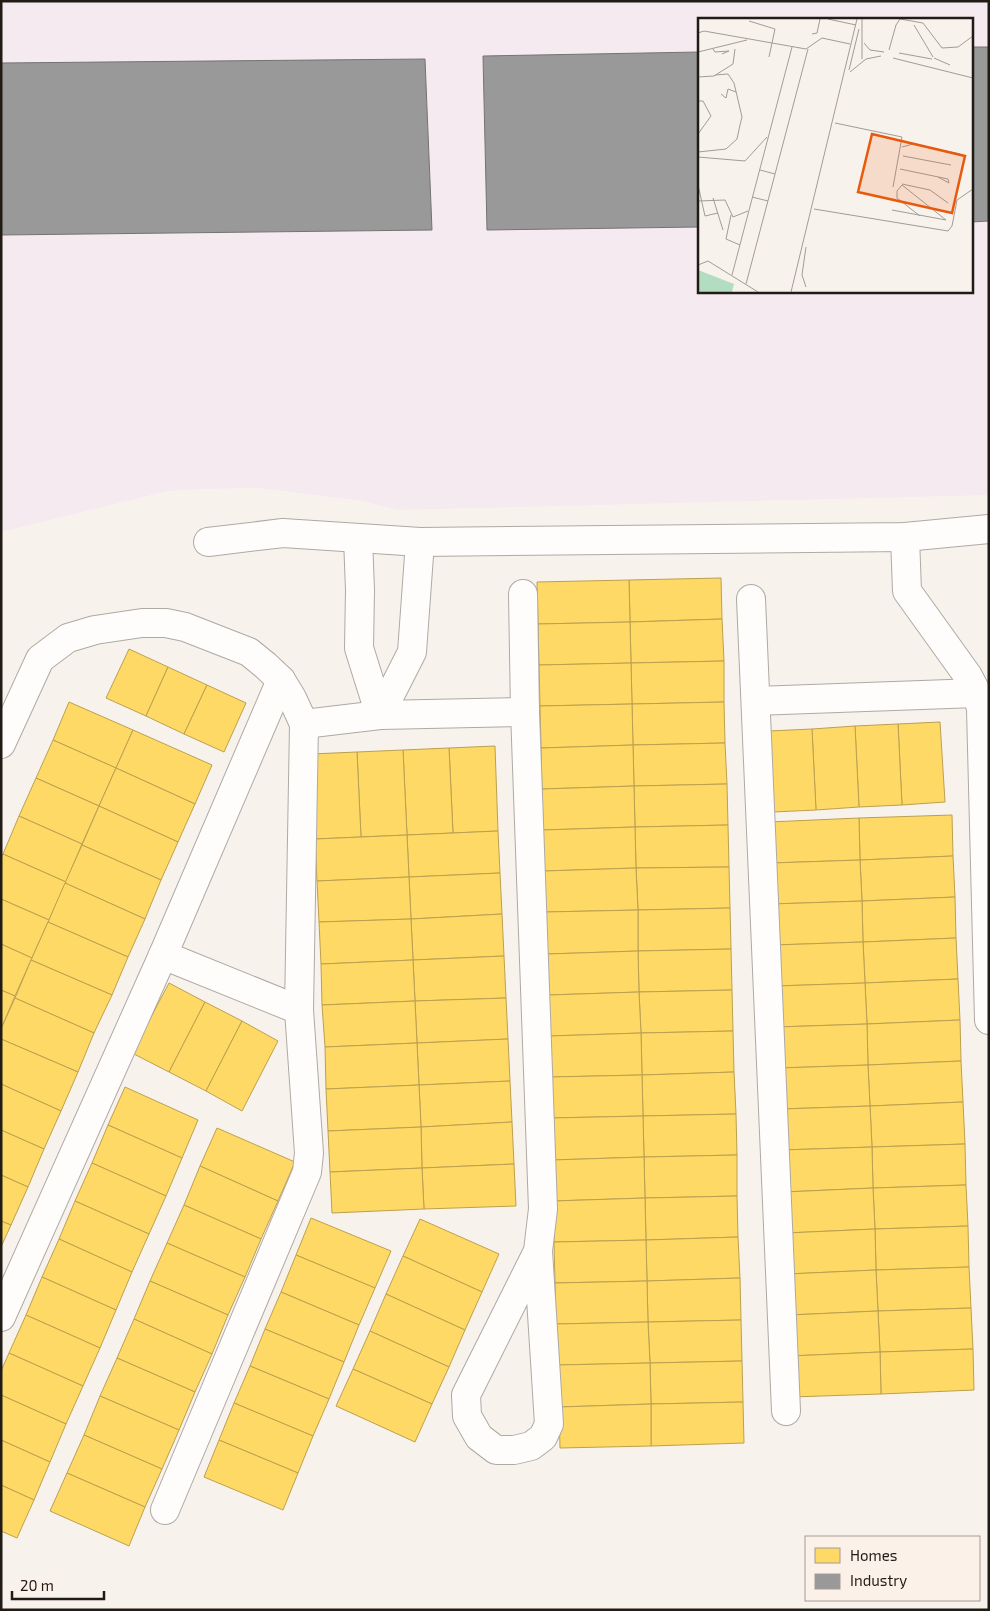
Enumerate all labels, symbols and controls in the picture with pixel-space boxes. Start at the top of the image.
inset map [698,18,972,292]
legend [805,1536,980,1601]
text: Homes [850,1546,897,1564]
scale bar [12,1568,105,1600]
text: Industry [850,1571,907,1589]
text: 20 m [20,1576,54,1594]

